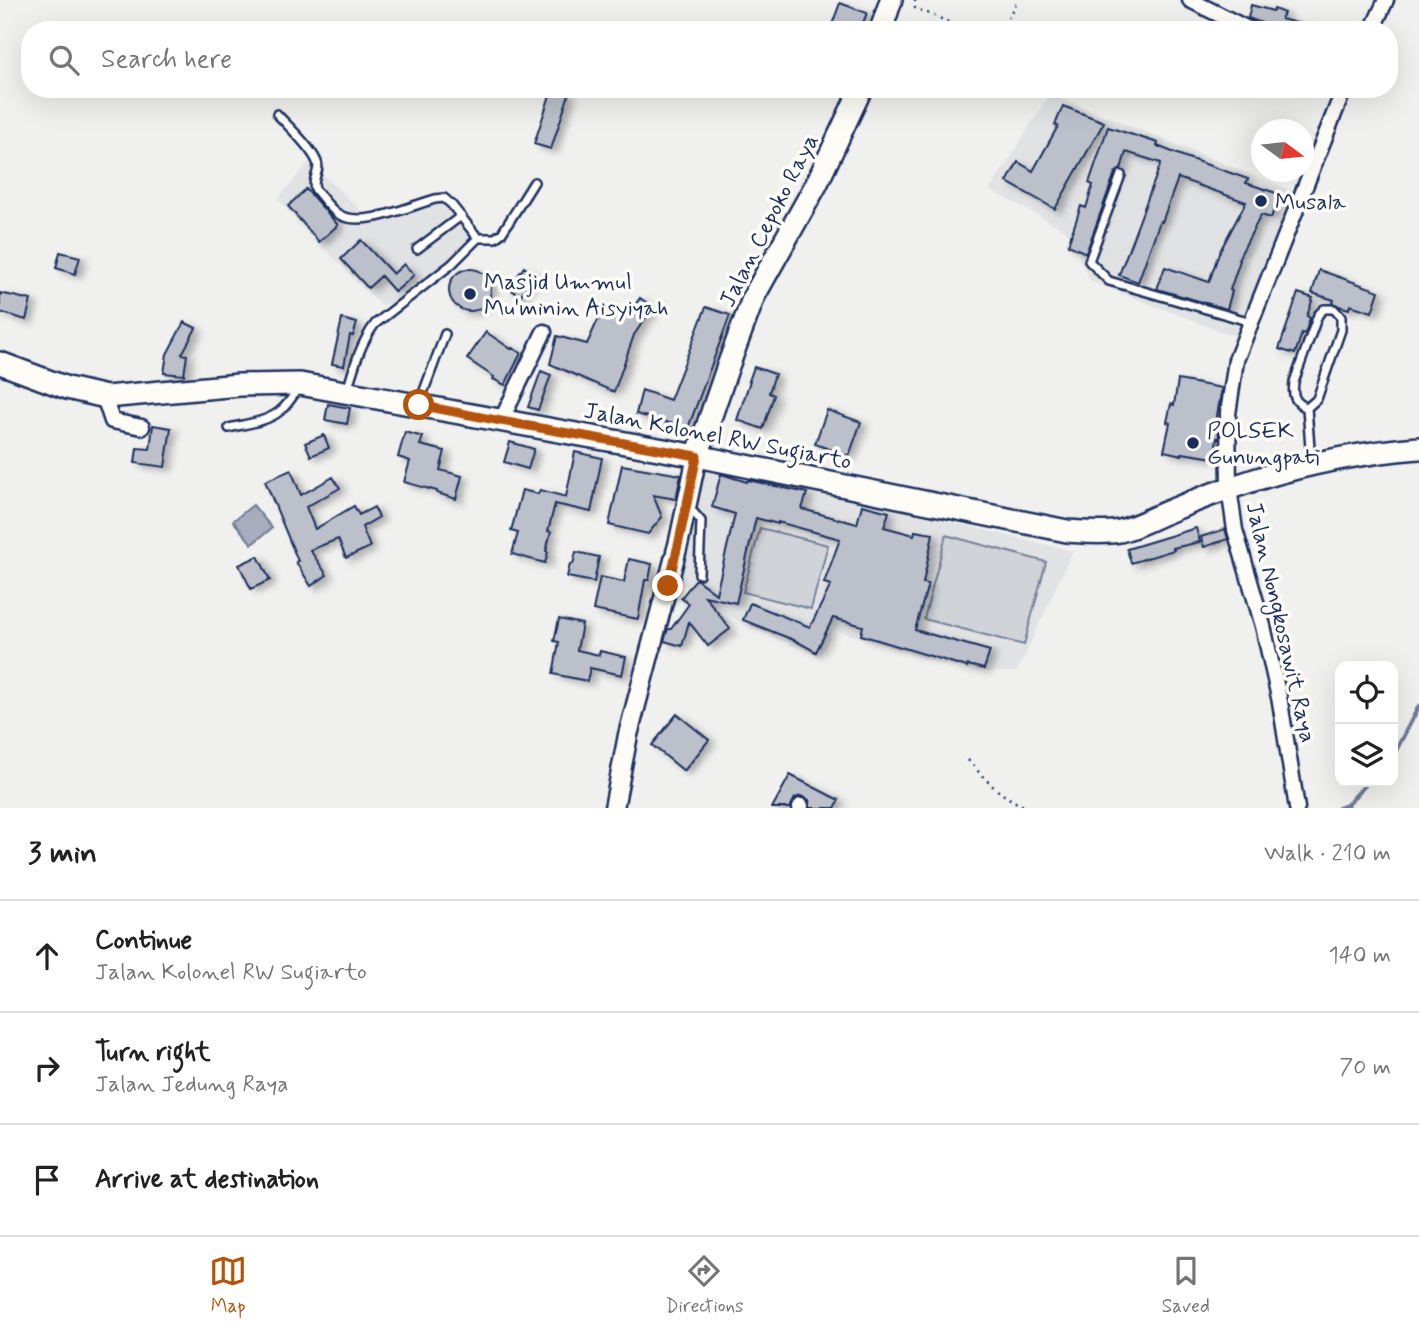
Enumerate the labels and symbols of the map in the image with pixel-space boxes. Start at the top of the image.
north arrow [1251,119,1314,182]
street label: Jalan Cepoko Raya [713,129,826,313]
place label: Musala [1275,188,1346,218]
marker: Musala [1253,193,1269,209]
place label: Masjid Ummul Mu'minin Aisyiyah [484,268,669,324]
marker: Masjid Ummul Mu'minin Aisyiyah [462,286,478,302]
route start [403,389,434,420]
street label: Jalan Kolonel RW Sugiarto [581,396,854,480]
place label: POLSEK Gunungpati [1207,417,1319,473]
marker: POLSEK Gunungpati [1185,435,1201,451]
street label: Jalan Nongkosawit Raya [1236,499,1322,746]
route end [652,570,683,601]

